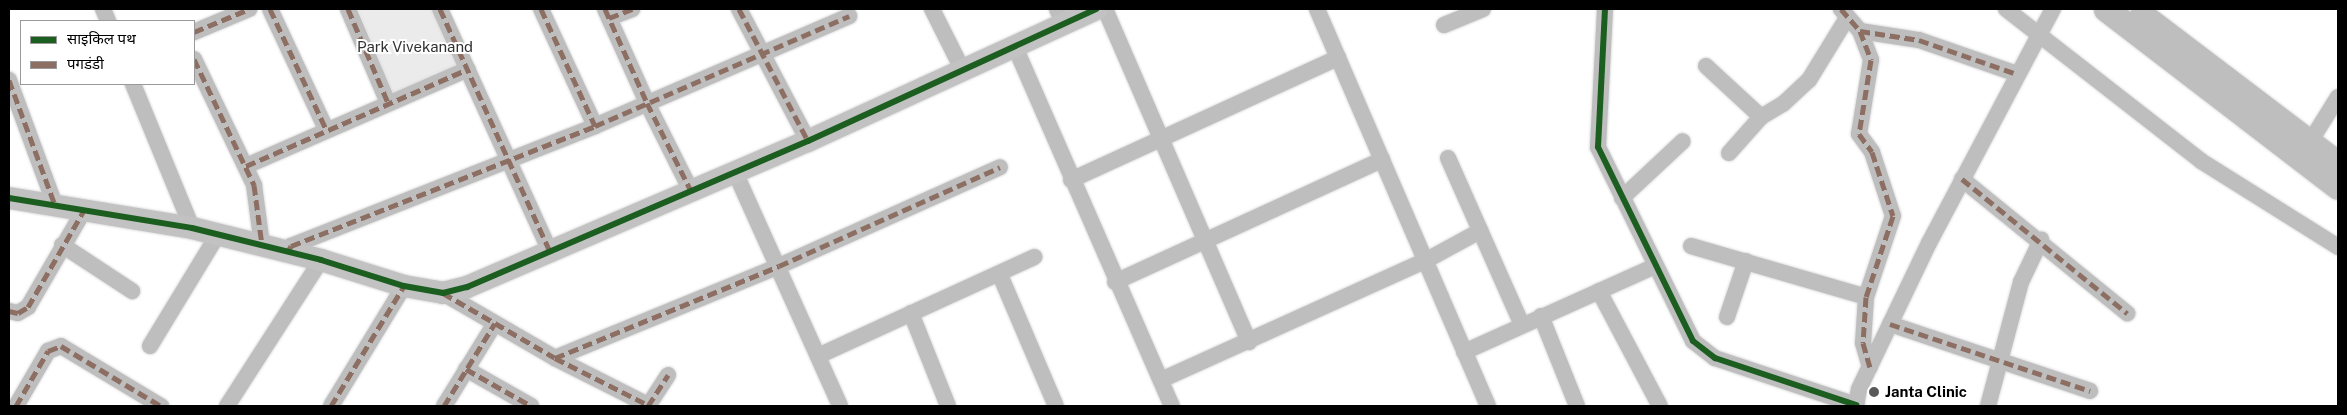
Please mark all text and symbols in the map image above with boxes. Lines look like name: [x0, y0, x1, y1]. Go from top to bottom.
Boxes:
legend: [20, 20, 195, 85]
text: साइकिल पथ: [67, 30, 136, 47]
park label: Park Vivekanand: [357, 38, 473, 56]
text: पगडंडी: [67, 55, 104, 72]
place label: Janta Clinic: [1885, 383, 1967, 401]
marker: Janta Clinic: [1867, 385, 1881, 399]

